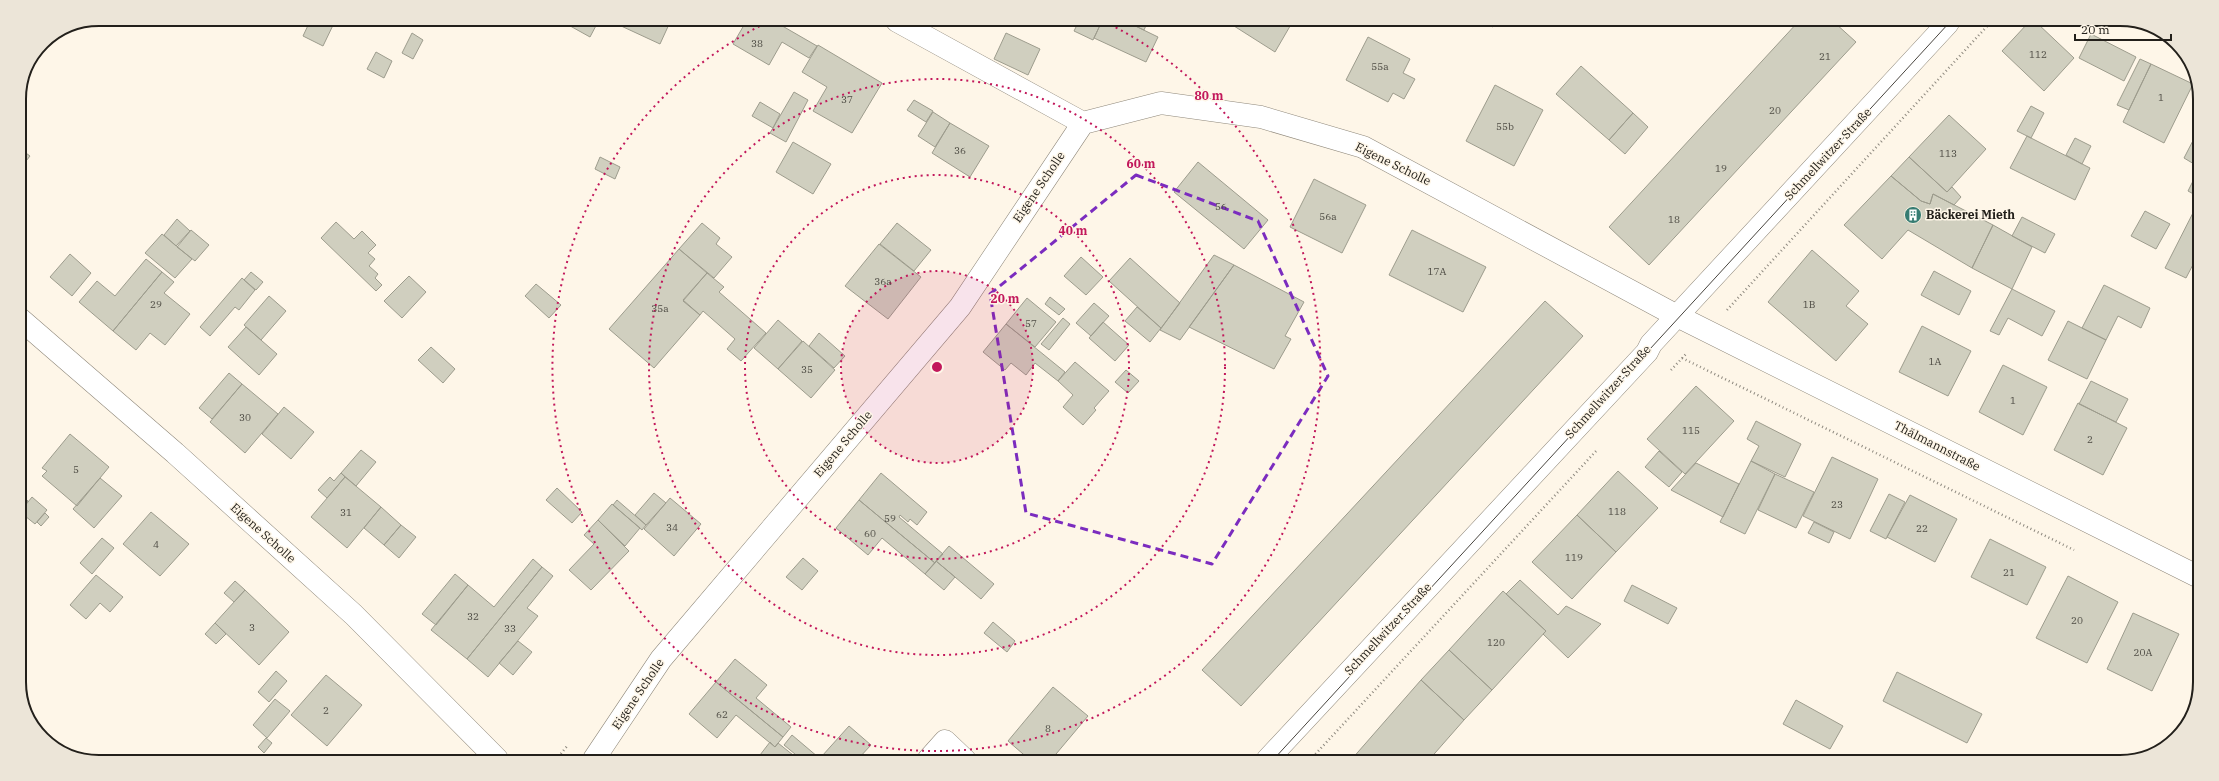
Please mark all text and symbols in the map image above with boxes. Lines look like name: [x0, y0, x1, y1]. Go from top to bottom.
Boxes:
scale bar: [2075, 16, 2171, 42]
text: 20 m: [2081, 22, 2110, 37]
house number: 38: [751, 37, 763, 50]
house number: 112: [2029, 48, 2047, 61]
house number: 21: [1819, 50, 1831, 63]
house number: 55a: [1371, 60, 1389, 73]
text: 80 m: [1195, 88, 1224, 103]
house number: 1: [2158, 91, 2164, 104]
house number: 37: [841, 93, 853, 106]
house number: 20: [1769, 104, 1781, 117]
street label: Schmellwitzer Straße: [1781, 104, 1874, 203]
house number: 55b: [1496, 120, 1514, 133]
street label: Eigene Scholle: [1353, 139, 1434, 188]
house number: 36: [954, 144, 966, 157]
house number: 113: [1939, 147, 1957, 160]
street label: Eigene Scholle: [1009, 148, 1068, 225]
text: 60 m: [1127, 156, 1156, 171]
house number: 19: [1715, 162, 1727, 175]
house number: 56: [1215, 200, 1227, 213]
building icon: Bäckerei Mieth: [1903, 205, 1923, 225]
place label: Bäckerei Mieth: [1926, 207, 2015, 222]
house number: 56a: [1319, 210, 1337, 223]
house number: 18: [1668, 213, 1680, 226]
text: 40 m: [1059, 223, 1088, 238]
house number: 17A: [1428, 265, 1447, 278]
house number: 36a: [874, 275, 892, 288]
text: 20 m: [991, 291, 1020, 306]
house number: 29: [150, 298, 162, 311]
house number: 1B: [1803, 298, 1816, 311]
house number: 35a: [651, 302, 669, 315]
house number: 57: [1025, 317, 1037, 330]
street label: Schmellwitzer Straße: [1562, 342, 1654, 442]
house number: 1A: [1929, 355, 1942, 368]
centre of rings: [930, 360, 944, 374]
house number: 35: [801, 363, 813, 376]
house number: 1: [2010, 394, 2016, 407]
street label: Eigene Scholle: [810, 407, 875, 480]
house number: 30: [239, 411, 251, 424]
street label: Thälmannstraße: [1892, 417, 1983, 474]
house number: 115: [1682, 424, 1700, 437]
house number: 2: [2087, 433, 2093, 446]
house number: 5: [73, 463, 79, 476]
house number: 23: [1831, 498, 1843, 511]
street label: Eigene Scholle: [228, 499, 299, 566]
house number: 118: [1608, 505, 1626, 518]
house number: 31: [340, 506, 352, 519]
house number: 59: [884, 512, 896, 525]
house number: 34: [666, 521, 678, 534]
house number: 22: [1916, 522, 1928, 535]
house number: 60: [864, 527, 876, 540]
house number: 4: [153, 538, 159, 551]
house number: 119: [1565, 551, 1583, 564]
house number: 21: [2003, 566, 2015, 579]
street label: Schmellwitzer Straße: [1341, 579, 1434, 678]
house number: 32: [467, 610, 479, 623]
house number: 20: [2071, 614, 2083, 627]
house number: 3: [249, 621, 255, 634]
house number: 33: [504, 622, 516, 635]
house number: 120: [1487, 636, 1505, 649]
house number: 20A: [2134, 646, 2153, 659]
street label: Eigene Scholle: [608, 655, 667, 732]
house number: 2: [323, 704, 329, 717]
house number: 62: [716, 708, 728, 721]
house number: 8: [1045, 722, 1051, 735]

